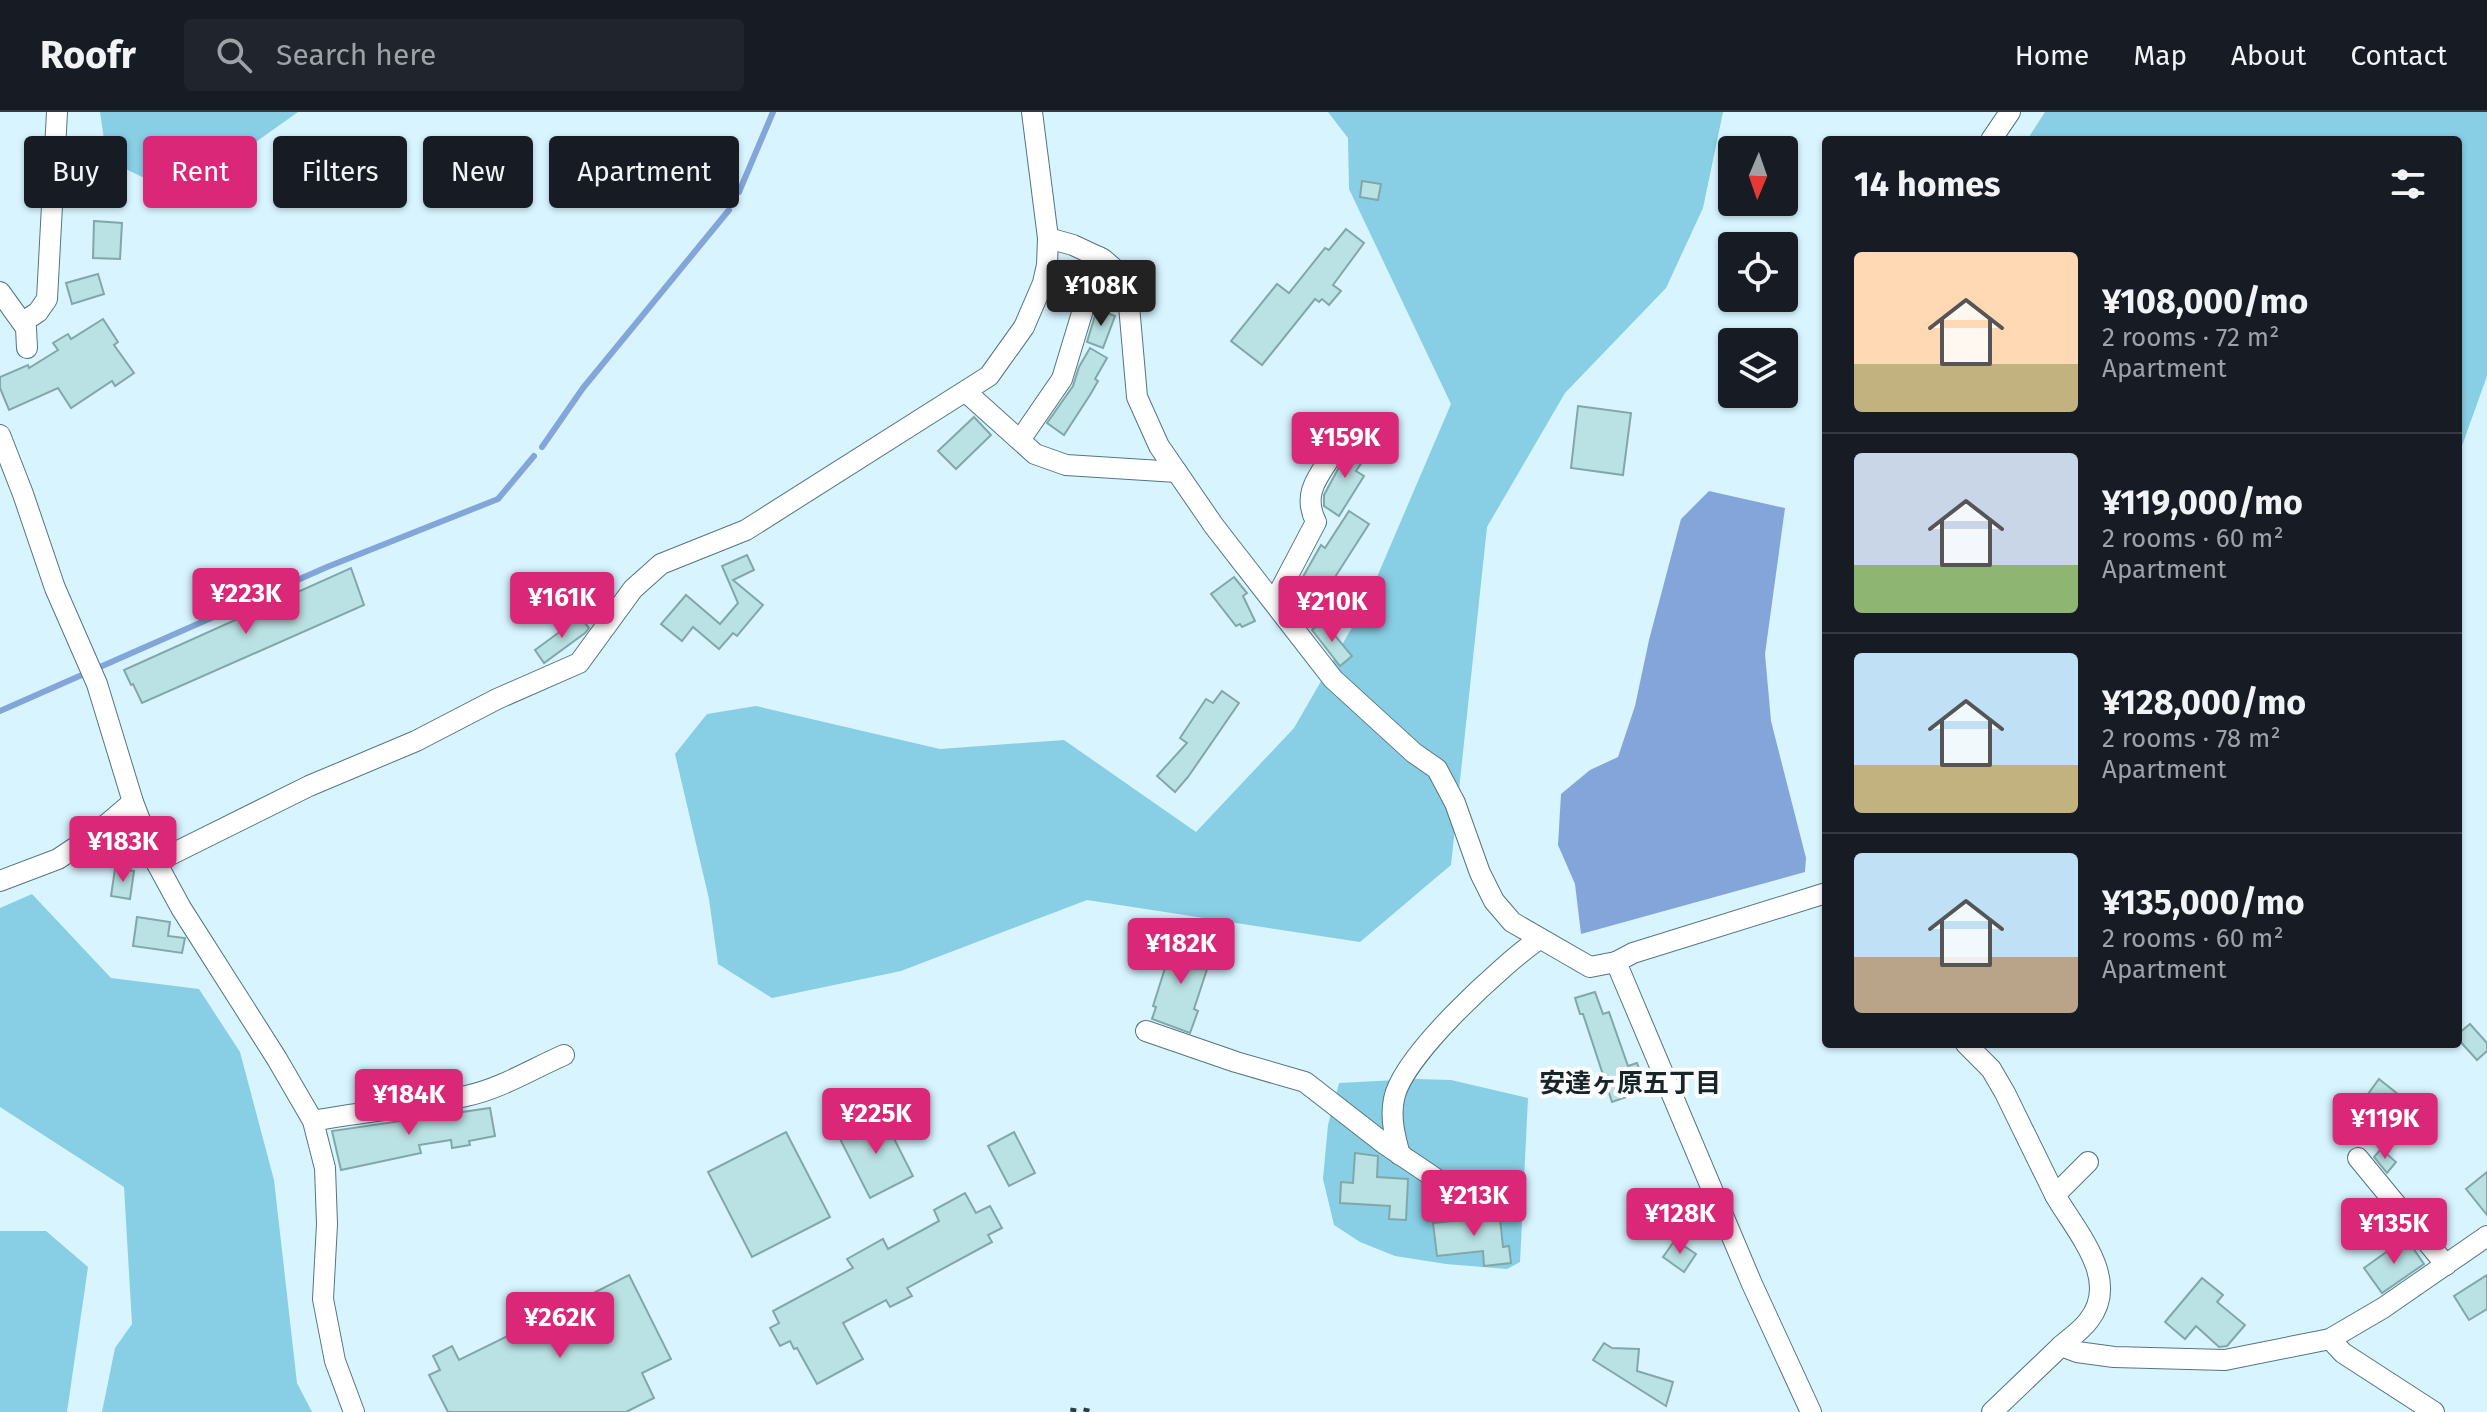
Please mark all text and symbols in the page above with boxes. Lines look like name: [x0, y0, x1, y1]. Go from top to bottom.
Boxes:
search box: [184, 19, 744, 91]
text: Roofr: [40, 32, 136, 78]
icon: search: [212, 33, 256, 77]
text: Search here: [276, 37, 436, 73]
text: Home: [2015, 39, 2089, 72]
text: Map: [2133, 39, 2187, 72]
text: About: [2231, 39, 2306, 72]
text: Contact: [2350, 39, 2447, 72]
chip: Buy: [24, 136, 127, 208]
chip: Rent: [143, 136, 257, 208]
chip: Filters: [273, 136, 407, 208]
chip: New: [423, 136, 533, 208]
chip: Apartment: [549, 136, 739, 208]
north arrow: [1718, 136, 1798, 216]
map controls: [1718, 136, 1798, 408]
icon: filters: [2386, 162, 2430, 206]
text: 14 homes: [1854, 164, 2000, 205]
button: locate: [1718, 232, 1798, 312]
pin: ¥108K: [1045, 260, 1157, 328]
text: ¥108K: [1065, 270, 1137, 301]
text: ¥108,000/mo: [2102, 281, 2308, 322]
icon: home: [1918, 284, 2014, 380]
text: 2 rooms · 72 m²: [2102, 322, 2279, 353]
button: layers: [1718, 328, 1798, 408]
text: Apartment: [2102, 353, 2227, 384]
pin: ¥159K: [1289, 412, 1401, 480]
text: ¥159K: [1310, 422, 1380, 453]
text: ¥119,000/mo: [2102, 482, 2303, 523]
icon: home: [1918, 485, 2014, 581]
text: 2 rooms · 60 m²: [2102, 523, 2284, 554]
text: Apartment: [2102, 554, 2227, 585]
pin: ¥223K: [190, 568, 302, 636]
pin: ¥161K: [506, 572, 618, 640]
pin: ¥210K: [1276, 576, 1388, 644]
text: ¥223K: [210, 578, 282, 609]
text: ¥161K: [528, 582, 596, 613]
text: ¥210K: [1297, 586, 1367, 617]
text: ¥128,000/mo: [2102, 682, 2306, 723]
icon: home: [1918, 685, 2014, 781]
text: 2 rooms · 78 m²: [2102, 723, 2281, 754]
text: Apartment: [2102, 754, 2227, 785]
pin: ¥183K: [67, 816, 179, 884]
text: ¥183K: [87, 826, 159, 857]
text: ¥135,000/mo: [2102, 882, 2305, 923]
icon: home: [1918, 885, 2014, 981]
pin: ¥182K: [1125, 918, 1237, 986]
text: 2 rooms · 60 m²: [2102, 923, 2284, 954]
text: ¥182K: [1146, 928, 1216, 959]
text: Apartment: [2102, 954, 2227, 985]
district label: 安達ヶ原五丁目: [1539, 1068, 1721, 1099]
pin: ¥184K: [353, 1069, 465, 1137]
text: ¥184K: [373, 1079, 445, 1110]
pin: ¥225K: [820, 1088, 932, 1156]
pin: ¥119K: [2329, 1093, 2441, 1161]
text: ¥225K: [840, 1098, 912, 1129]
text: ¥119K: [2351, 1103, 2419, 1134]
pin: ¥213K: [1418, 1170, 1530, 1238]
text: ¥213K: [1439, 1180, 1509, 1211]
pin: ¥128K: [1624, 1188, 1736, 1256]
text: ¥128K: [1644, 1198, 1716, 1229]
pin: ¥135K: [2338, 1198, 2450, 1266]
text: ¥135K: [2359, 1208, 2429, 1239]
pin: ¥262K: [504, 1292, 616, 1360]
text: ¥262K: [524, 1302, 596, 1333]

